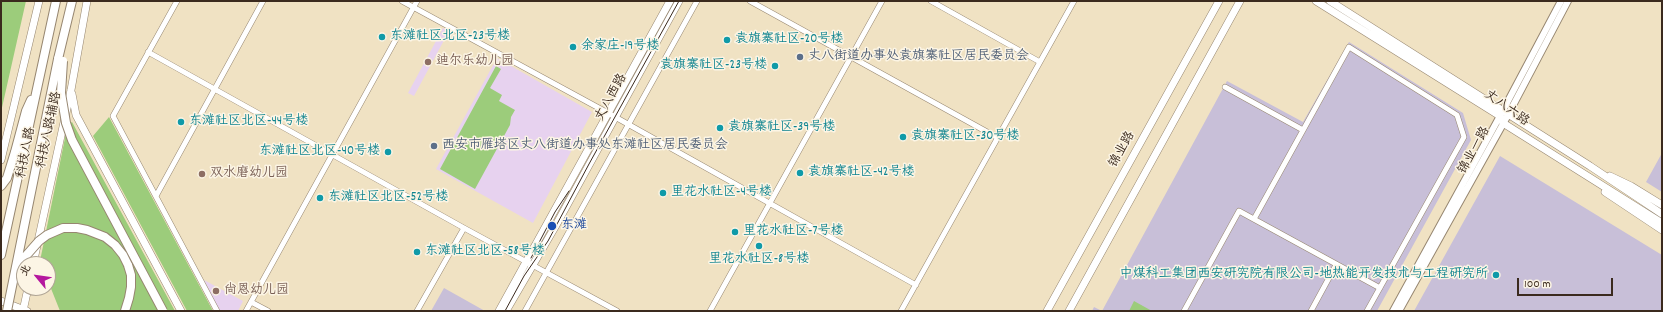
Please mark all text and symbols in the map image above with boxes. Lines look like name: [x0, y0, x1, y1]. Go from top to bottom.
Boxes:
place label: 东滩社区北区-23号楼: [390, 29, 510, 45]
marker: 东滩社区北区-23号楼: [377, 32, 387, 42]
place label: 袁旗寨社区-20号楼: [735, 32, 843, 48]
marker: 袁旗寨社区-20号楼: [722, 35, 732, 45]
place label: 余家庄-19号楼: [581, 39, 659, 55]
marker: 余家庄-19号楼: [568, 42, 578, 52]
place label: 丈八街道办事处袁旗寨社区居民委员会: [808, 49, 1029, 65]
marker: 丈八街道办事处袁旗寨社区居民委员会: [795, 52, 805, 62]
place label: 迪尔乐幼儿园: [436, 54, 514, 70]
marker: 迪尔乐幼儿园: [423, 57, 433, 67]
place label: 袁旗寨社区-23号楼: [660, 58, 767, 74]
marker: 袁旗寨社区-23号楼: [770, 61, 780, 71]
street label: 丈八西路: [593, 71, 631, 125]
street label: 丈八六路: [1480, 87, 1532, 131]
street label: 科技八路辅路: [34, 90, 66, 170]
place label: 东滩社区北区-44号楼: [189, 114, 308, 130]
marker: 东滩社区北区-44号楼: [176, 117, 186, 127]
place label: 袁旗寨社区-39号楼: [728, 120, 835, 136]
marker: 袁旗寨社区-39号楼: [715, 123, 725, 133]
street label: 锦业一路: [1456, 124, 1494, 178]
street label: 科技八路: [14, 126, 40, 180]
place label: 袁旗寨社区-30号楼: [911, 129, 1019, 145]
street label: 锦业路: [1107, 129, 1139, 171]
marker: 袁旗寨社区-30号楼: [898, 132, 908, 142]
place label: 西安市雁塔区丈八街道办事处东滩社区居民委员会: [442, 138, 728, 154]
marker: 西安市雁塔区丈八街道办事处东滩社区居民委员会: [429, 141, 439, 151]
place label: 东滩社区北区-40号楼: [259, 144, 380, 160]
marker: 东滩社区北区-40号楼: [383, 147, 393, 157]
place label: 袁旗寨社区-42号楼: [808, 165, 915, 181]
place label: 双水磨幼儿园: [210, 166, 288, 182]
marker: 袁旗寨社区-42号楼: [795, 168, 805, 178]
marker: 双水磨幼儿园: [197, 169, 207, 179]
place label: 里花水社区-4号楼: [671, 185, 772, 201]
marker: 里花水社区-4号楼: [658, 188, 668, 198]
place label: 东滩社区北区-52号楼: [328, 190, 448, 206]
marker: 东滩社区北区-52号楼: [315, 193, 325, 203]
place label: 东滩: [561, 218, 587, 234]
marker: 东滩: [546, 220, 558, 232]
place label: 里花水社区-7号楼: [743, 224, 843, 240]
marker: 里花水社区-7号楼: [730, 227, 740, 237]
marker: 里花水社区-8号楼: [754, 241, 764, 251]
place label: 东滩社区北区-58号楼: [425, 244, 545, 260]
marker: 东滩社区北区-58号楼: [412, 247, 422, 257]
place label: 里花水社区-8号楼: [709, 252, 809, 268]
north arrow: [16, 256, 56, 296]
text: 北: [17, 262, 36, 279]
place label: 中煤科工集团西安研究院有限公司-地热能开发技术与工程研究所: [1120, 267, 1488, 283]
marker: 中煤科工集团西安研究院有限公司-地热能开发技术与工程研究所: [1491, 270, 1501, 280]
scale bar: [1519, 270, 1615, 296]
text: 100 m: [1524, 276, 1551, 293]
place label: 尚恩幼儿园: [224, 283, 289, 299]
marker: 尚恩幼儿园: [211, 286, 221, 296]

